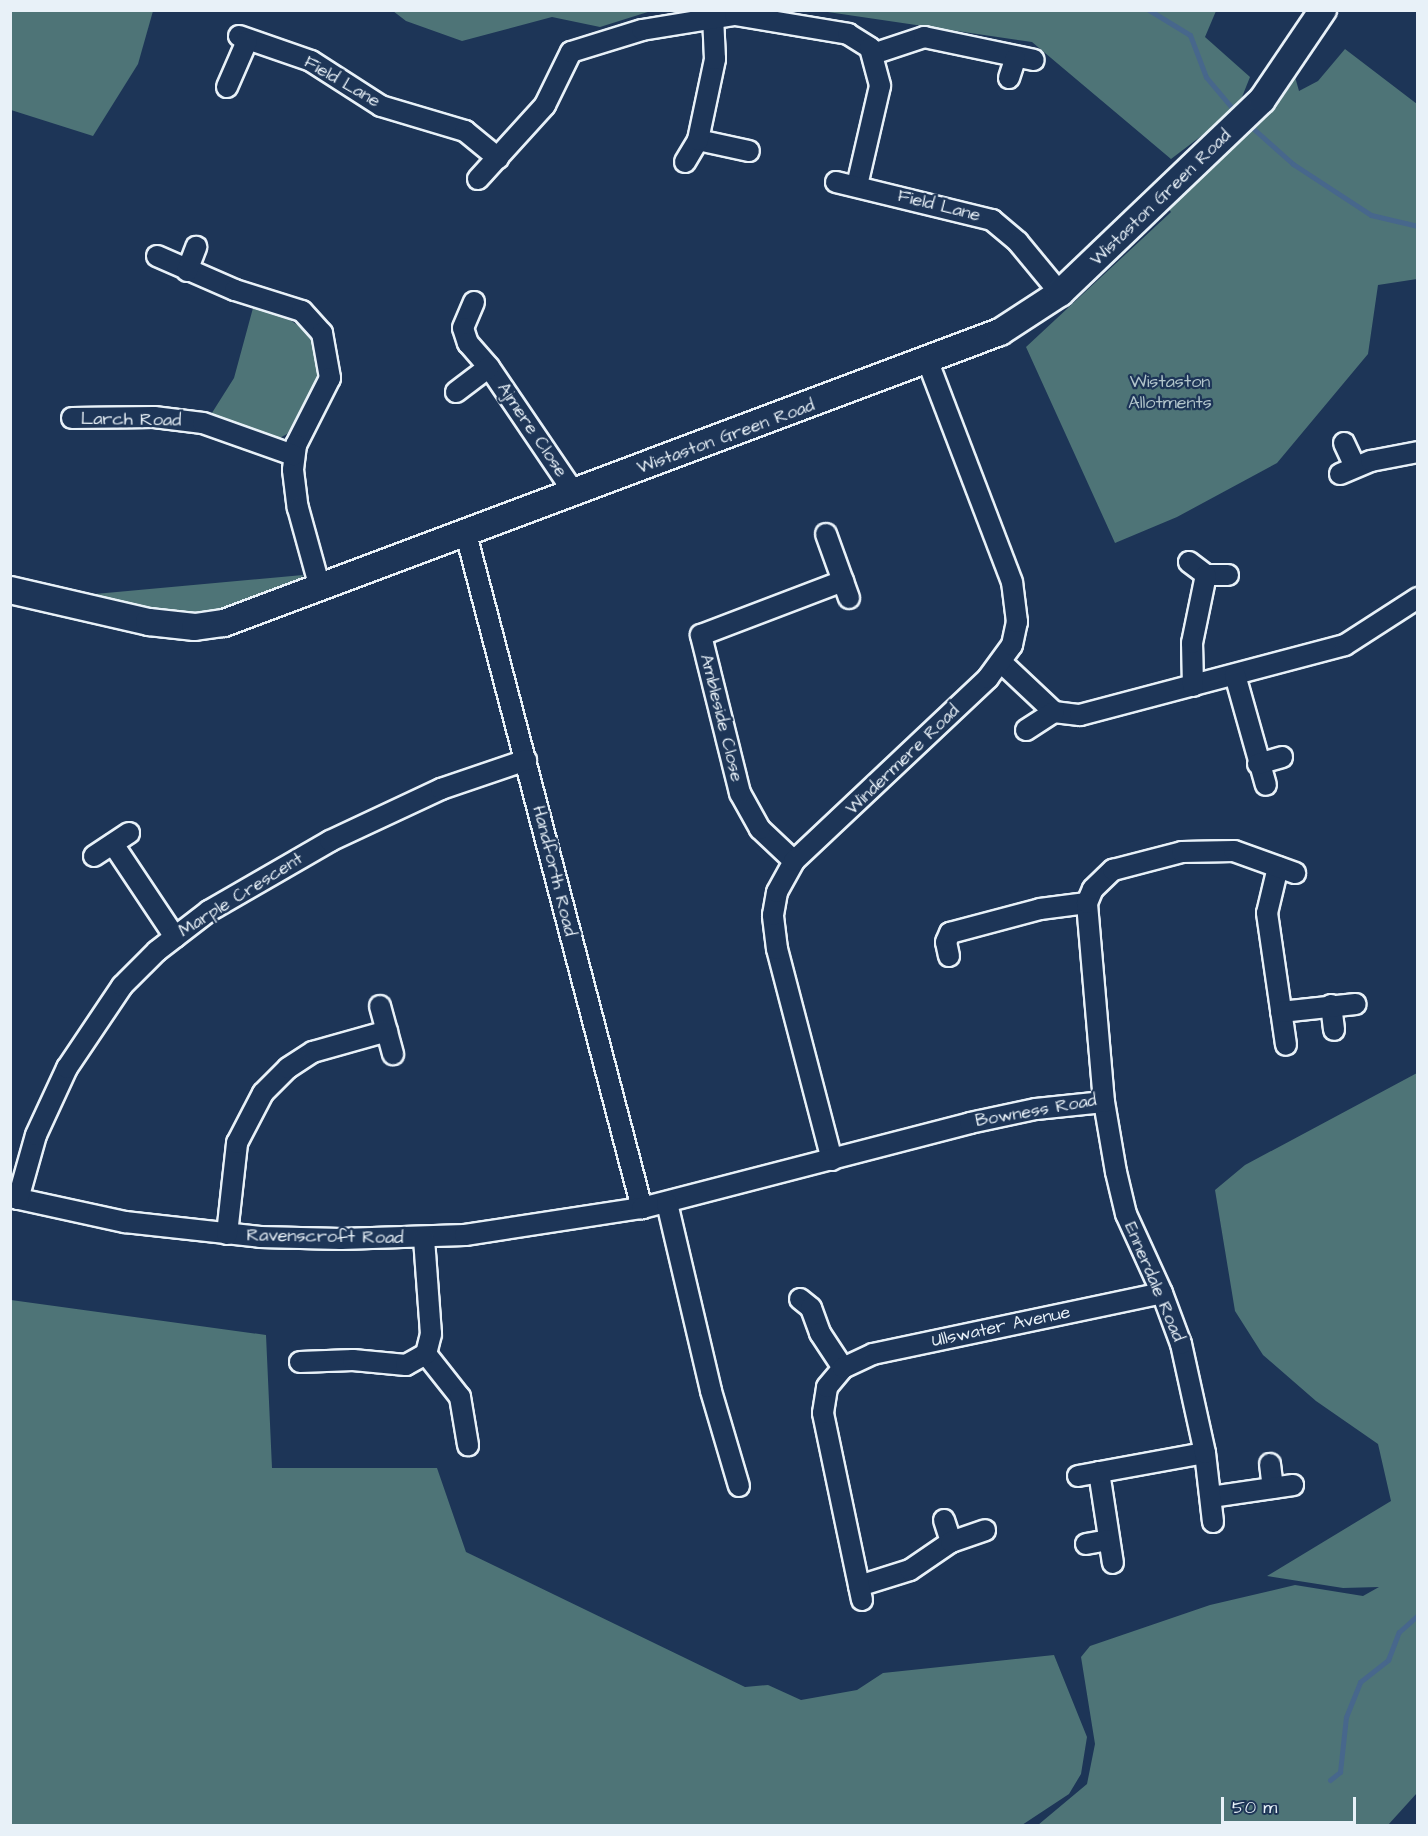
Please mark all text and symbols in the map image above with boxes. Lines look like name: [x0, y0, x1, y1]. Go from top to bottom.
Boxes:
street label: Field Lane: [300, 52, 384, 112]
street label: Wistaston Green Road: [1086, 125, 1236, 271]
street label: Field Lane: [895, 185, 983, 227]
park label: Wistaston Allotments: [1128, 372, 1212, 415]
street label: Ajmere Close: [492, 378, 572, 482]
street label: Wistaston Green Road: [634, 395, 818, 479]
street label: Larch Road: [81, 408, 181, 432]
street label: Ambleside Close: [695, 652, 747, 784]
street label: Windermere Road: [842, 700, 964, 820]
street label: Handforth Road: [527, 803, 581, 939]
street label: Marple Crescent: [175, 848, 307, 942]
street label: Bowness Road: [974, 1090, 1098, 1132]
street label: Ennerdale Road: [1119, 1219, 1189, 1345]
street label: Ravenscroft Road: [246, 1225, 404, 1249]
street label: Ullswater Avenue: [930, 1302, 1072, 1352]
scale bar: [1224, 1785, 1359, 1823]
text: 50 m: [1232, 1795, 1277, 1820]

